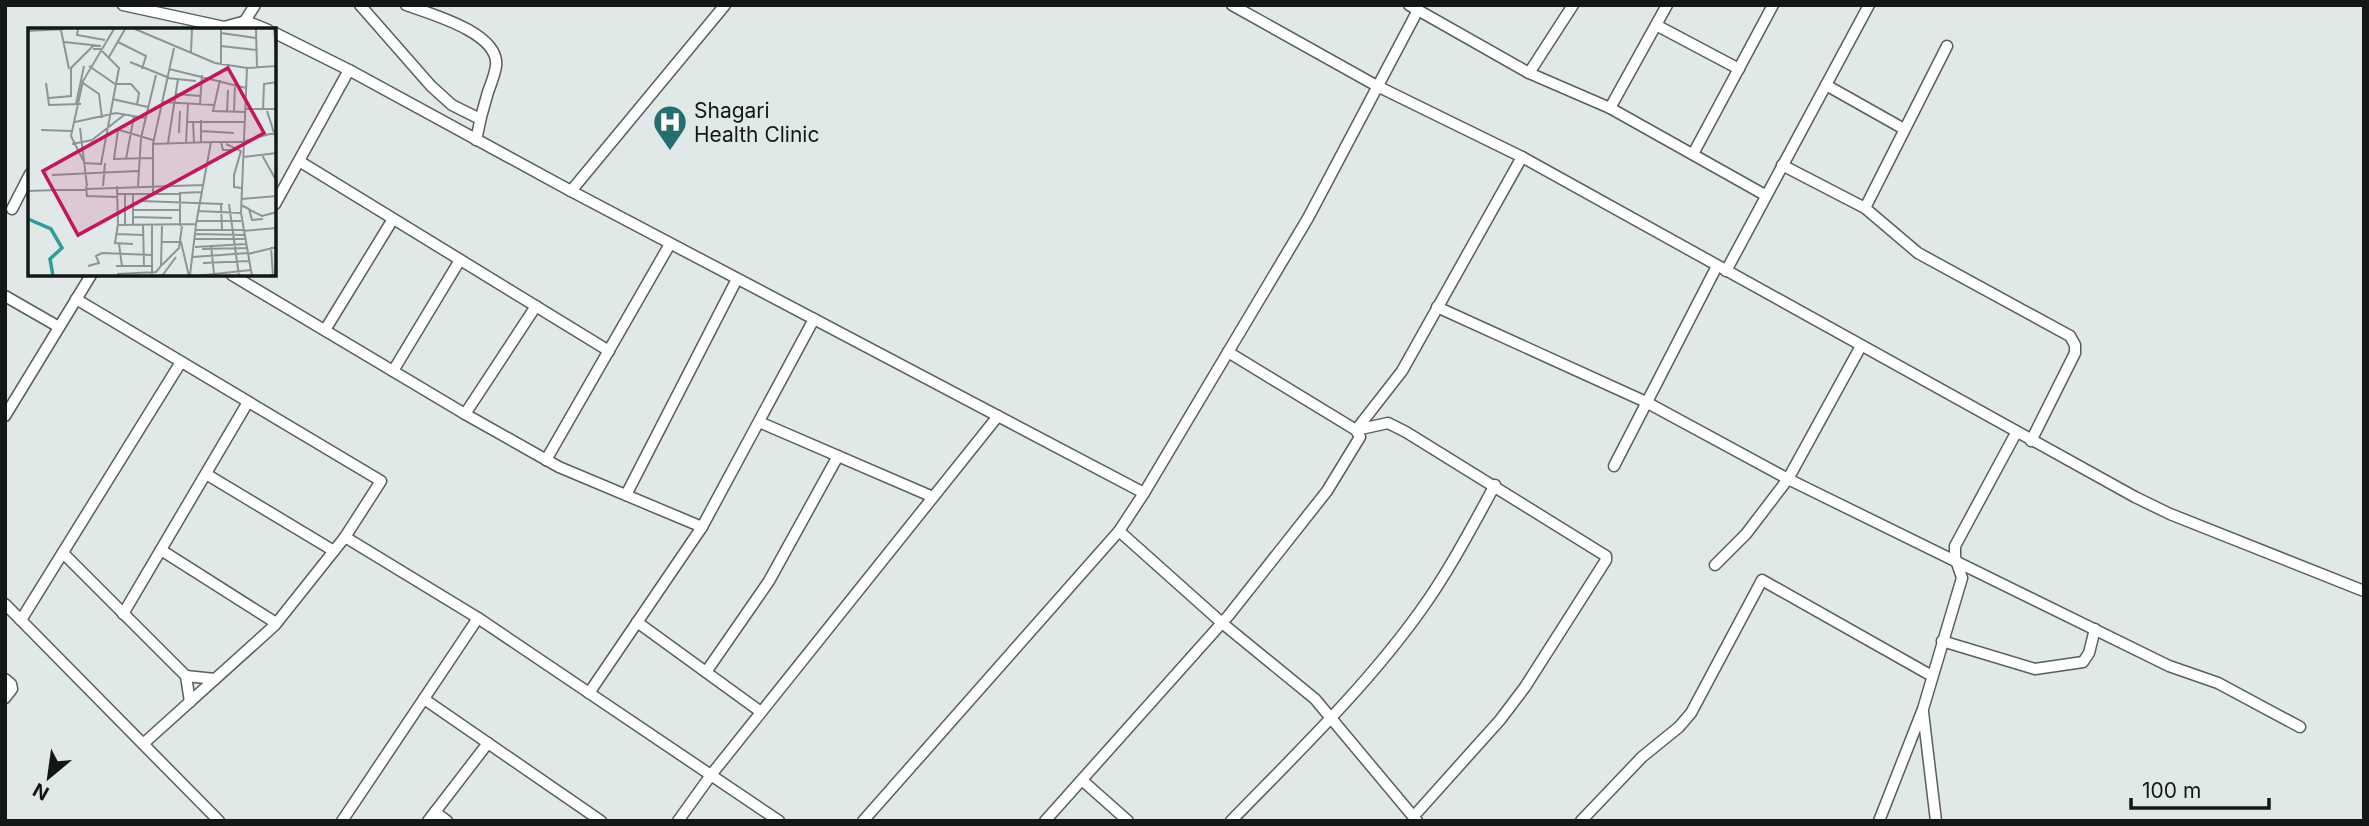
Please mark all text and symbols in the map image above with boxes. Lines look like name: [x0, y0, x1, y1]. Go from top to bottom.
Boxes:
inset map: [28, 28, 276, 276]
place label: Shagari Health Clinic: [694, 98, 819, 147]
hospital icon: Shagari Health Clinic: [651, 103, 689, 152]
north arrow: [14, 742, 84, 812]
scale bar: [2131, 766, 2269, 810]
text: N: [29, 778, 53, 805]
text: 100 m: [2142, 778, 2201, 803]

